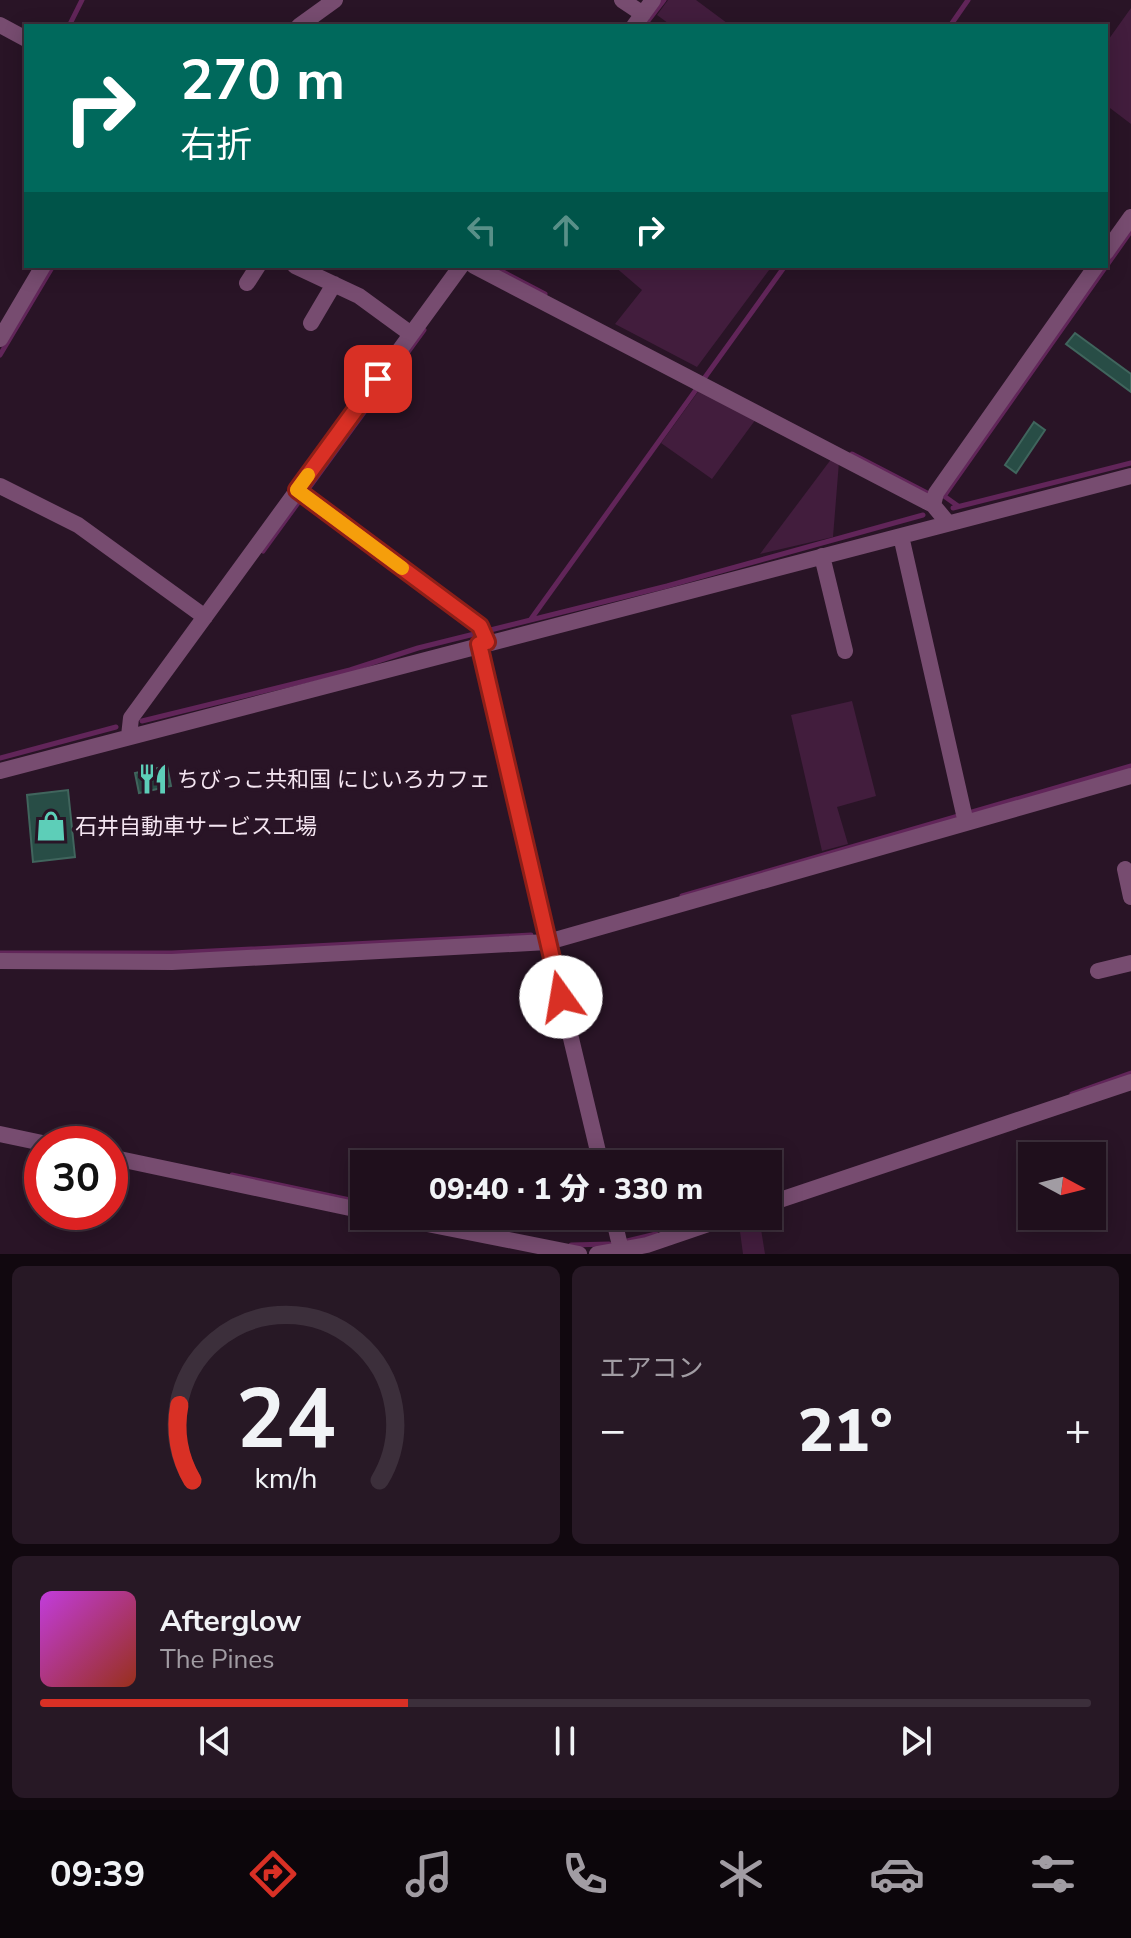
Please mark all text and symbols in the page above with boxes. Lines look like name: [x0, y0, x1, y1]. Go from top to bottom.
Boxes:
text: 270 m: [180, 42, 345, 119]
icon: right: [48, 56, 152, 160]
text: 右折: [180, 121, 252, 170]
icon: left: [460, 208, 504, 252]
icon: ahead: [544, 208, 588, 252]
icon: right: [628, 208, 672, 252]
pin: [344, 345, 412, 413]
icon: arrive: [356, 357, 400, 401]
restaurant icon: ちびっこ共和国 にじいろカフェ: [136, 762, 170, 796]
place label: ちびっこ共和国 にじいろカフェ: [177, 765, 491, 795]
shop icon: 石井自動車サービス工場: [34, 809, 68, 843]
place label: 石井自動車サービス工場: [75, 812, 317, 842]
position arrow: [519, 955, 603, 1039]
speed limit sign: 30: [24, 1126, 128, 1230]
north arrow: [1018, 1142, 1106, 1230]
map controls: [1018, 1142, 1106, 1230]
text: 09:40 · 1 分 · 330 m: [429, 1169, 703, 1210]
text: エアコン: [600, 1351, 704, 1386]
text: 24: [236, 1363, 336, 1476]
text: 21°: [798, 1390, 893, 1472]
text: −: [600, 1401, 626, 1461]
text: +: [1065, 1401, 1091, 1461]
text: km/h: [254, 1459, 317, 1498]
text: Afterglow: [160, 1601, 301, 1642]
text: The Pines: [160, 1642, 275, 1677]
icon: previous: [193, 1719, 237, 1763]
icon: pause: [543, 1719, 587, 1763]
icon: next: [894, 1719, 938, 1763]
icon: directions: [245, 1846, 301, 1902]
icon: music: [401, 1846, 457, 1902]
icon: phone: [557, 1846, 613, 1902]
icon: climate: [713, 1846, 769, 1902]
icon: car: [869, 1846, 925, 1902]
icon: filters: [1025, 1846, 1081, 1902]
text: 09:39: [50, 1850, 145, 1899]

